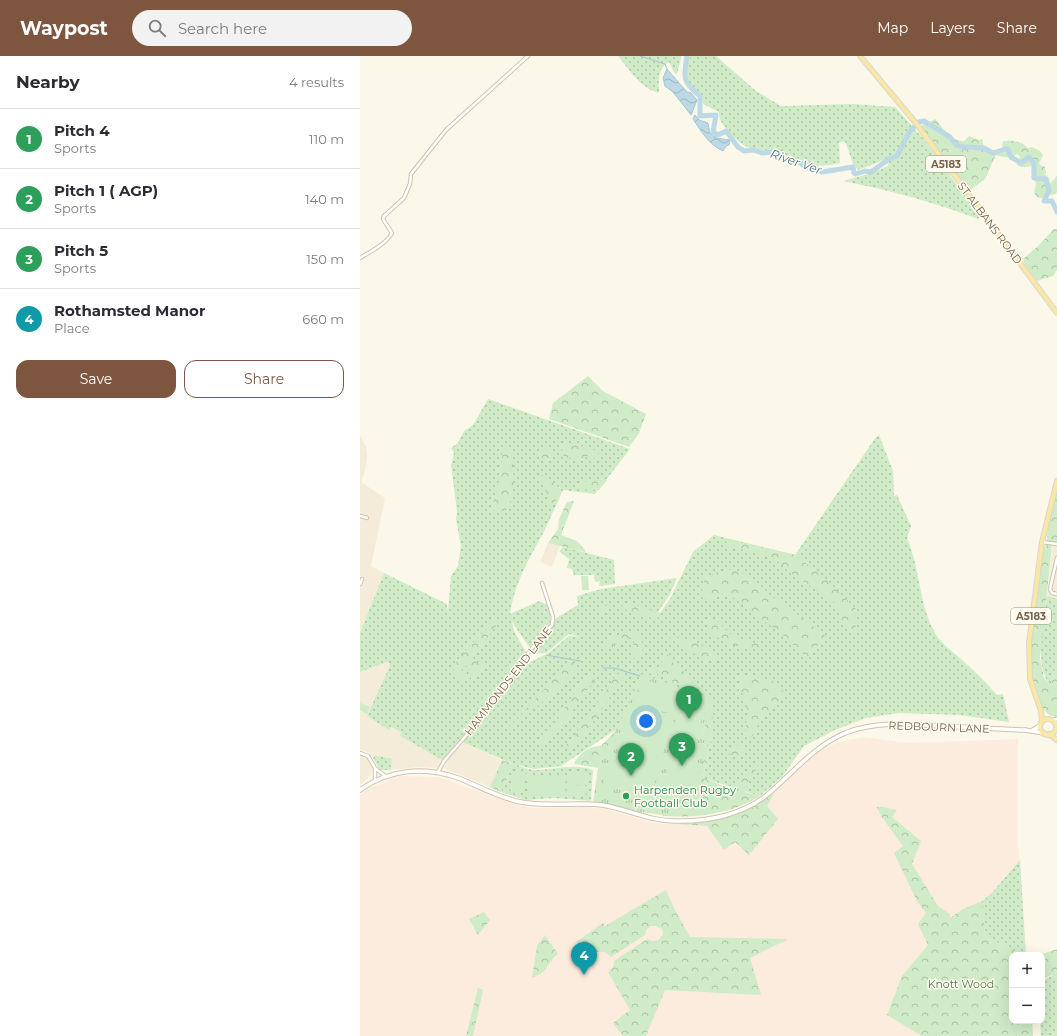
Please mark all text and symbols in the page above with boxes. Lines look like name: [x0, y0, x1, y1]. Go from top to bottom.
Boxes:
search box: [132, 10, 412, 46]
text: Waypost: [20, 17, 108, 40]
icon: search: [146, 17, 168, 39]
text: Search here: [178, 19, 267, 38]
text: Map: [877, 19, 908, 37]
text: Layers: [930, 19, 975, 37]
text: Share: [997, 19, 1037, 37]
text: Nearby: [16, 72, 80, 92]
text: 4 results: [289, 74, 344, 90]
text: Pitch 4: [54, 121, 110, 140]
text: 1: [26, 131, 32, 147]
text: 110 m: [309, 131, 344, 147]
text: Sports: [54, 140, 96, 156]
water label: River Ver: [769, 146, 824, 177]
road number: A5183: [926, 156, 966, 172]
street label: ST ALBANS ROAD: [955, 179, 1025, 267]
text: Pitch 1 ( AGP): [54, 181, 158, 200]
text: 2: [25, 191, 33, 207]
text: 140 m: [305, 191, 344, 207]
text: Sports: [54, 200, 96, 216]
text: Pitch 5: [54, 241, 108, 260]
text: 3: [25, 251, 33, 267]
text: 150 m: [306, 251, 344, 267]
text: Sports: [54, 260, 96, 276]
text: Rothamsted Manor: [54, 301, 205, 320]
text: 4: [25, 311, 33, 327]
text: 660 m: [302, 311, 344, 327]
text: Place: [54, 320, 90, 336]
button: Save: [16, 360, 176, 398]
button: Share: [184, 360, 344, 398]
road number: A5183: [1011, 608, 1051, 624]
street label: HAMMONDS END LANE: [461, 624, 555, 738]
pin: 1: [676, 686, 702, 719]
your location: [636, 711, 656, 731]
street label: REDBOURN LANE: [888, 718, 990, 736]
pin: 3: [669, 733, 695, 766]
pin: 2: [618, 743, 644, 776]
place label: Harpenden Rugby Football Club: [634, 783, 736, 810]
marker: Harpenden Rugby Football Club: [621, 791, 631, 801]
pin: 4: [571, 942, 597, 975]
map controls: [1009, 952, 1045, 1024]
button: +: [1009, 952, 1045, 988]
park label: Knott Wood: [928, 977, 994, 991]
button: −: [1009, 988, 1045, 1024]

